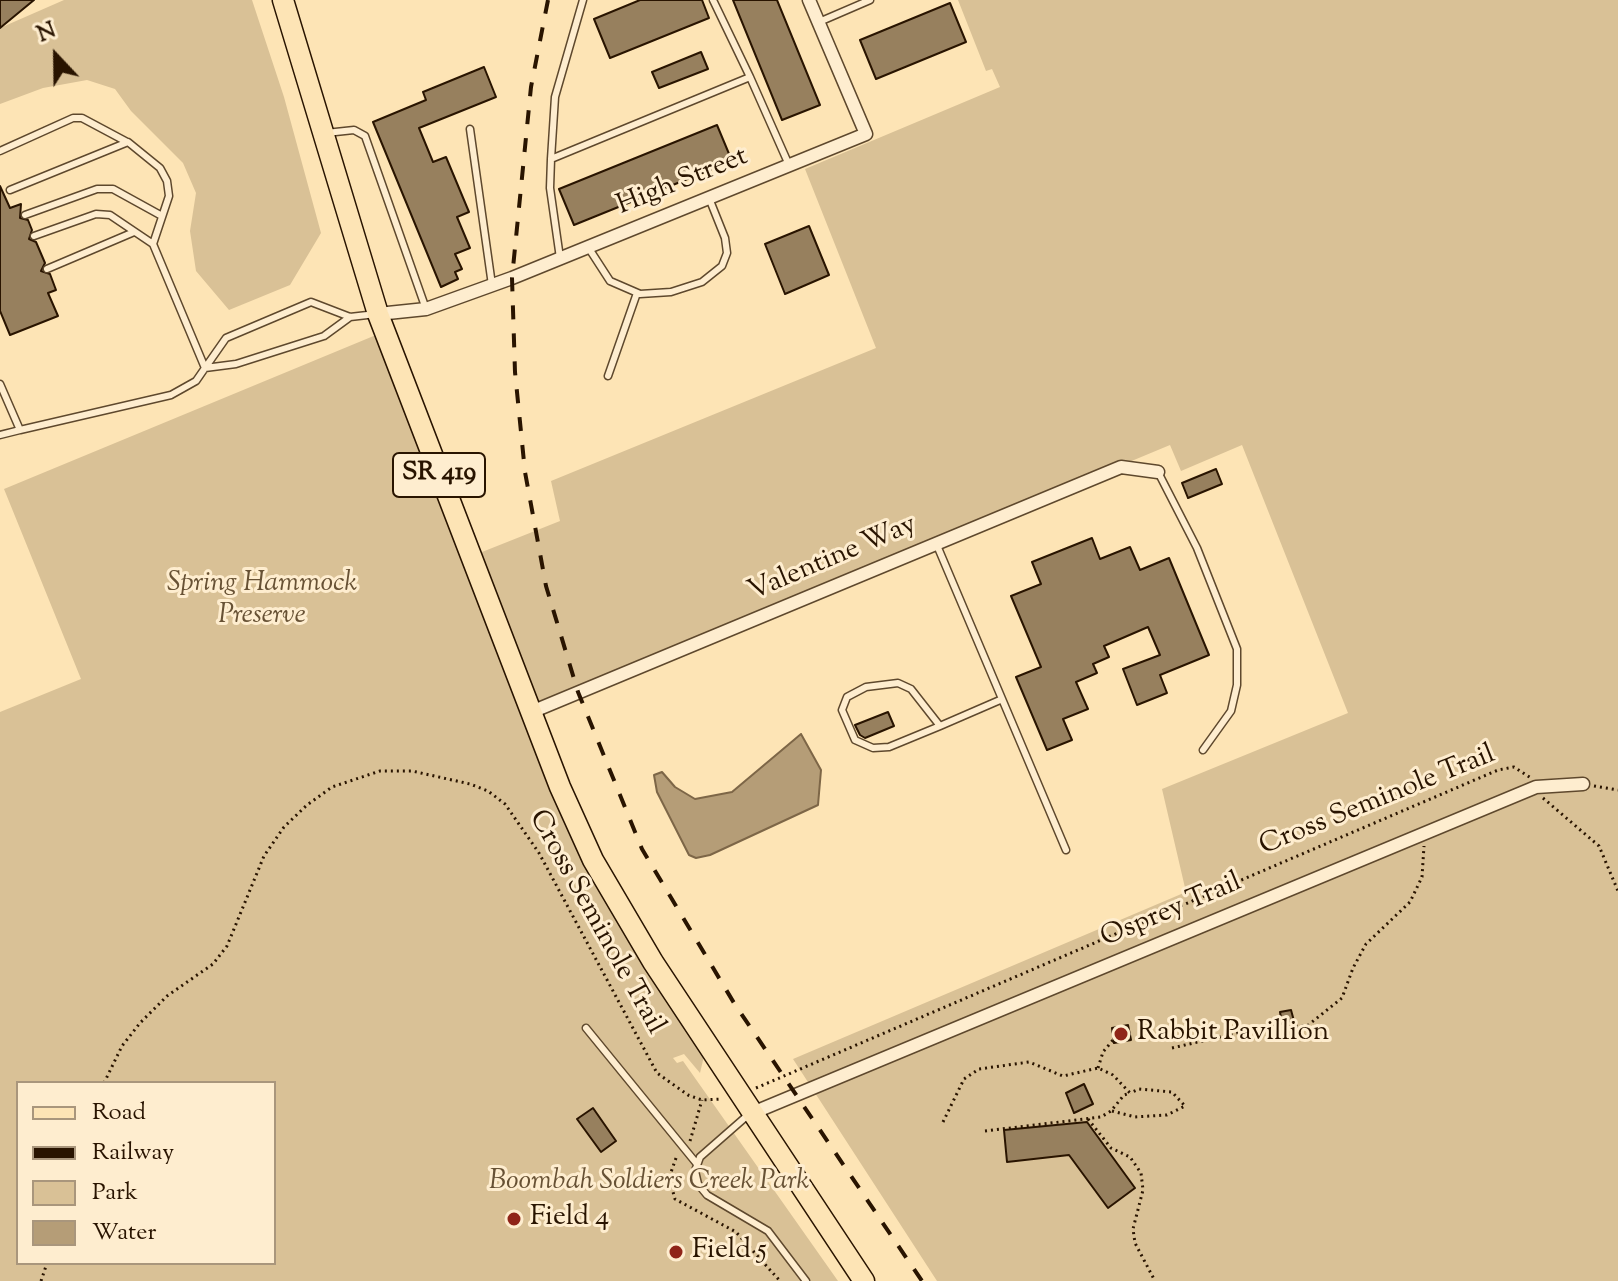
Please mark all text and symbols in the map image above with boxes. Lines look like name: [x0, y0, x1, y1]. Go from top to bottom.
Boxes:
north arrow: [16, 16, 96, 96]
text: N: [33, 16, 61, 52]
street label: High Street: [613, 142, 753, 224]
road number: SR 419: [393, 453, 485, 497]
street label: Valentine Way: [744, 509, 922, 611]
park label: Spring Hammock Preserve: [167, 568, 357, 634]
street label: Cross Seminole Trail: [1255, 739, 1501, 865]
street label: Cross Seminole Trail: [519, 805, 671, 1041]
street label: Osprey Trail: [1096, 867, 1248, 957]
place label: Rabbit Pavillion: [1137, 1017, 1329, 1051]
marker: Rabbit Pavillion: [1112, 1025, 1130, 1043]
legend: [16, 1081, 276, 1265]
text: Road: [92, 1096, 146, 1130]
text: Railway: [92, 1136, 174, 1170]
park label: Boombah Soldiers Creek Park: [489, 1166, 809, 1200]
text: Park: [92, 1176, 138, 1210]
place label: Field 4: [530, 1202, 609, 1236]
marker: Field 4: [505, 1210, 523, 1228]
text: Water: [92, 1216, 156, 1250]
place label: Field 5: [692, 1235, 767, 1269]
marker: Field 5: [667, 1243, 685, 1261]

